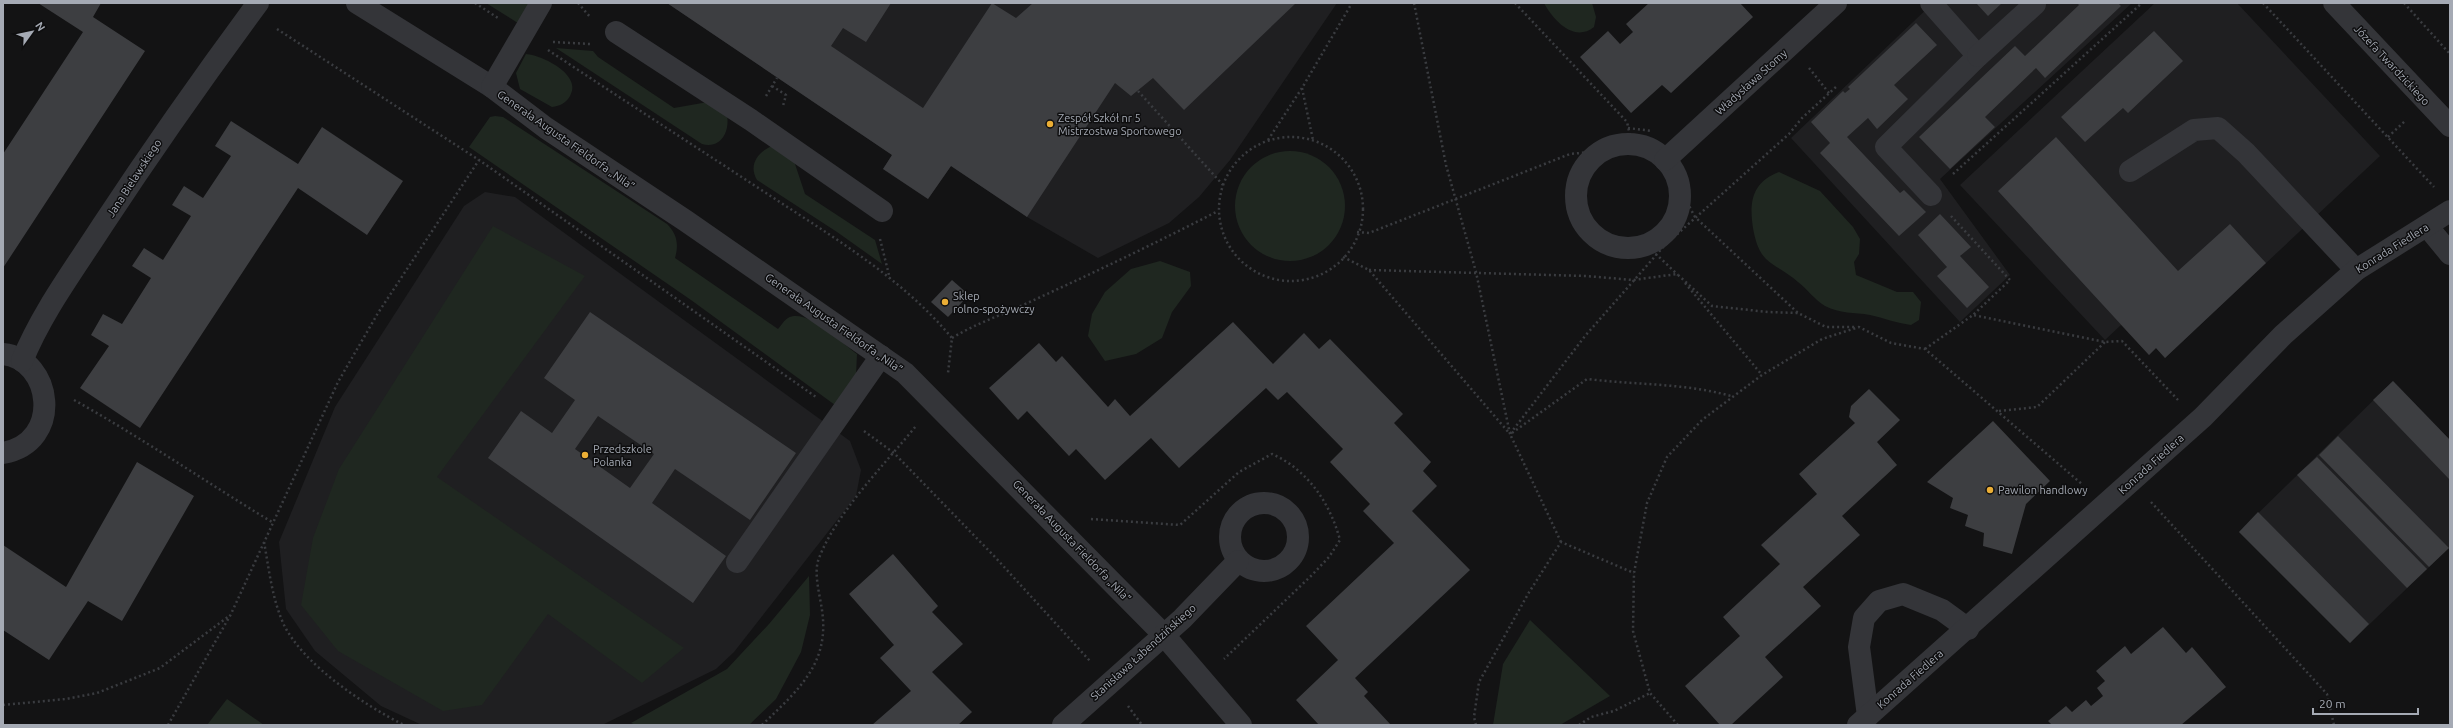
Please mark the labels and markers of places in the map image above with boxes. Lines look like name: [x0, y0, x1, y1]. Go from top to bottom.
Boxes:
place label: Zespół Szkół nr 5 Mistrzostwa Sportowego: [1058, 112, 1182, 137]
marker: Zespół Szkół nr 5 Mistrzostwa Sportowego: [1045, 119, 1055, 129]
place label: Sklep rolno-spożywczy: [953, 290, 1035, 315]
marker: Sklep rolno-spożywczy: [940, 297, 950, 307]
place label: Przedszkole Polanka: [593, 443, 652, 468]
marker: Przedszkole Polanka: [580, 450, 590, 460]
place label: Pawilon handlowy: [1998, 484, 2088, 496]
marker: Pawilon handlowy: [1985, 485, 1995, 495]

